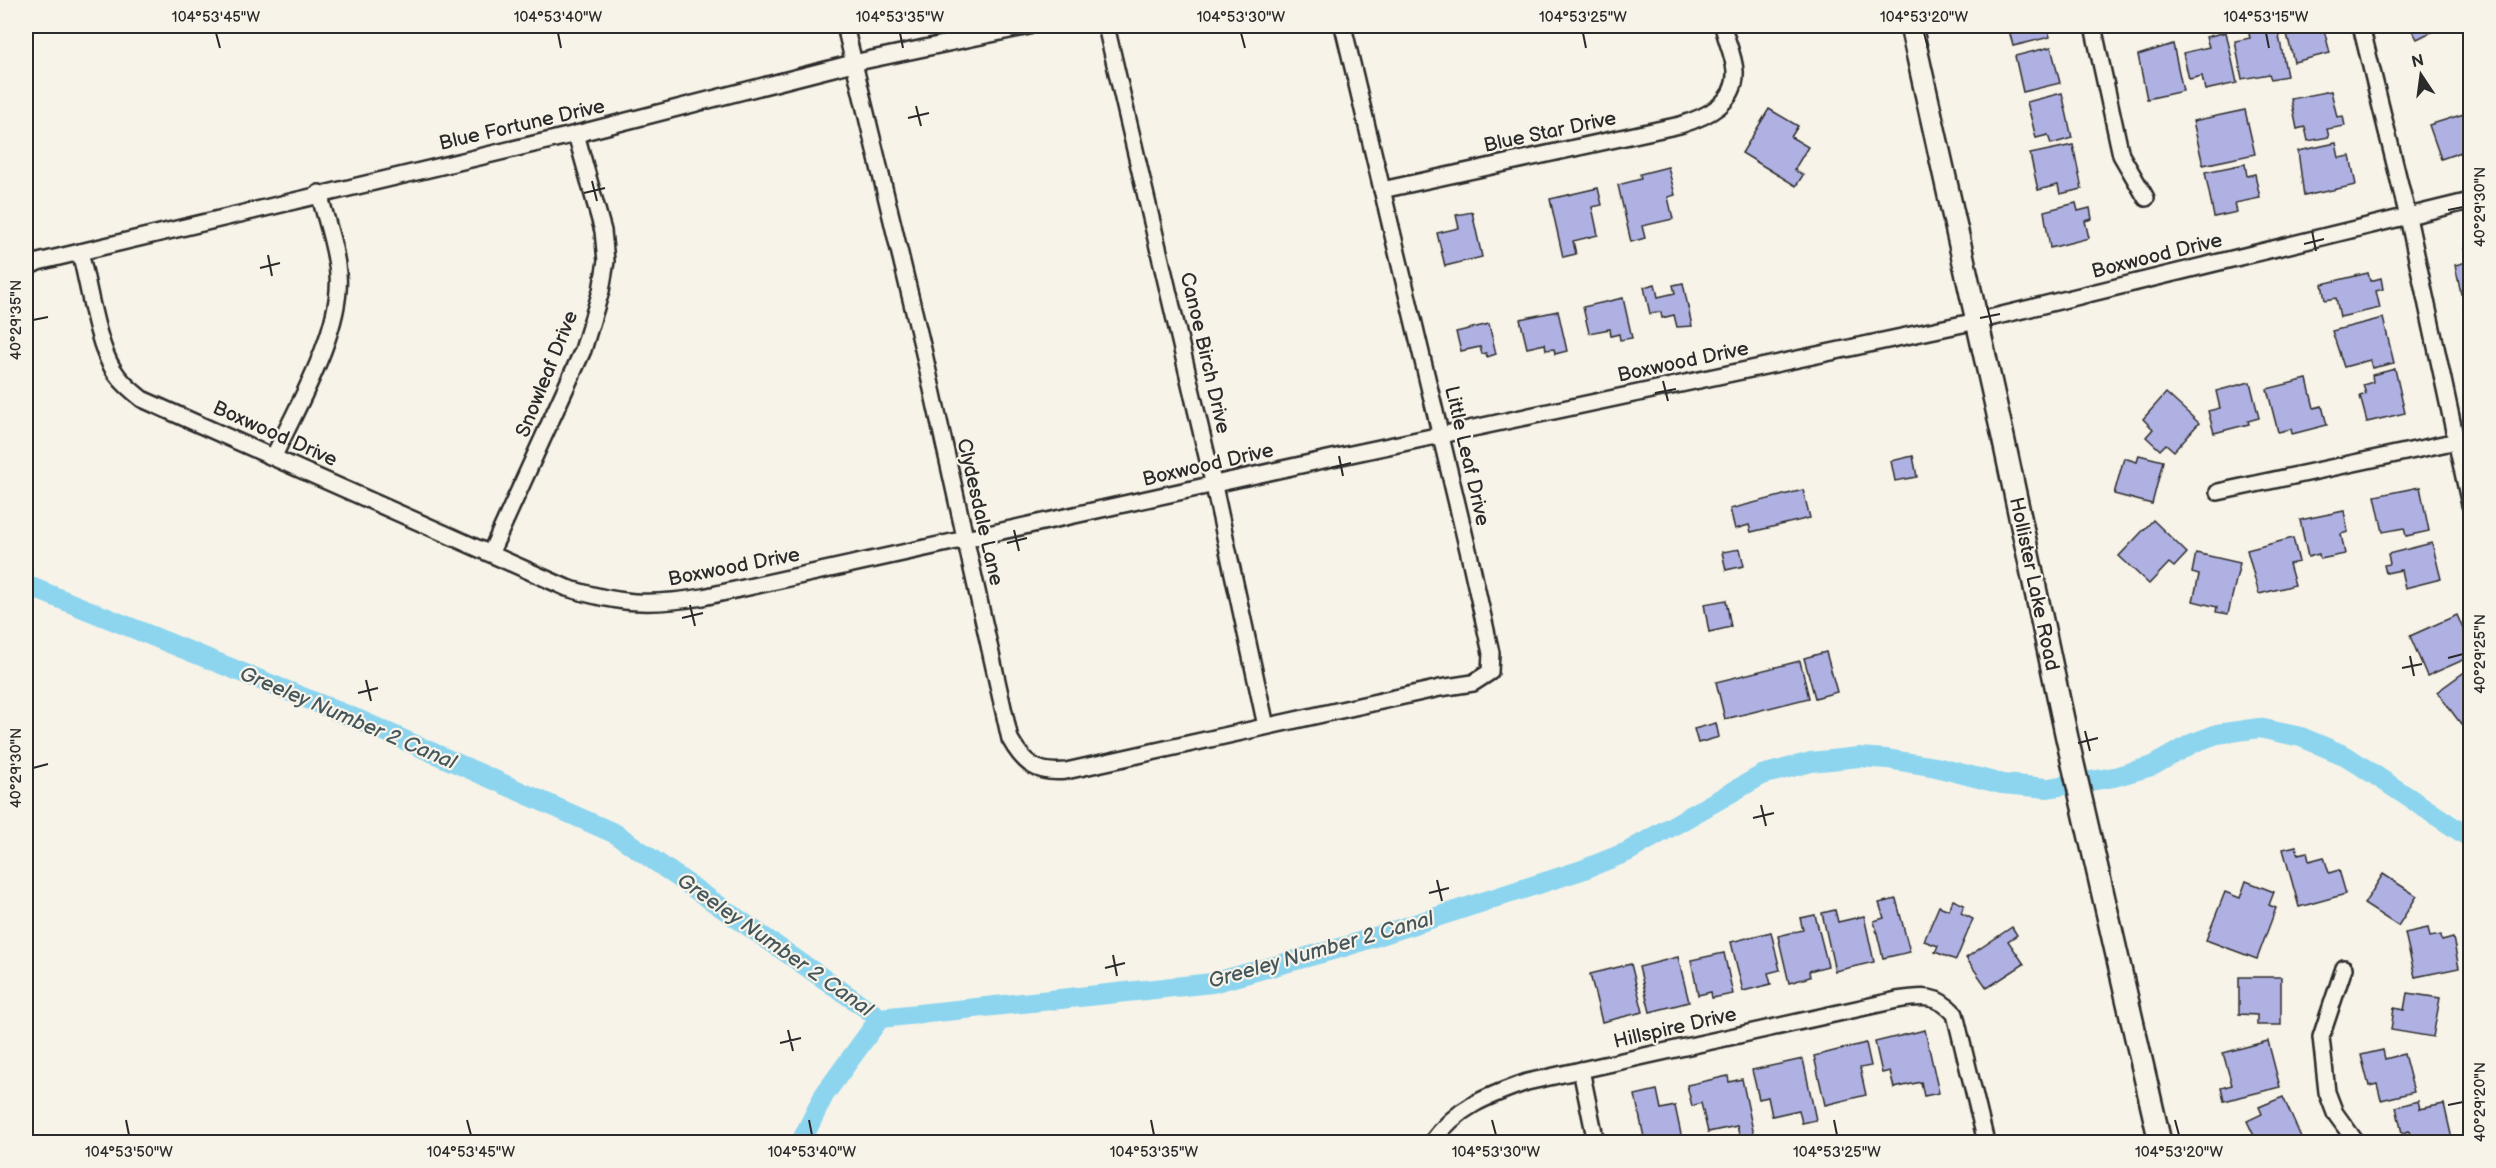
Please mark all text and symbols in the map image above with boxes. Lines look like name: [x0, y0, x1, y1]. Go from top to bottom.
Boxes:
text: 104°53'45"W: [172, 8, 260, 27]
text: 104°53'40"W: [514, 8, 603, 27]
text: 104°53'35"W: [856, 8, 945, 27]
text: 104°53'30"W: [1197, 8, 1286, 27]
text: 104°53'25"W: [1539, 8, 1627, 27]
text: 104°53'20"W: [1880, 8, 1968, 27]
text: 104°53'15"W: [2224, 8, 2309, 27]
north arrow: [2391, 45, 2451, 105]
text: N: [2410, 51, 2426, 72]
street label: Blue Fortune Drive: [437, 94, 607, 156]
street label: Blue Star Drive: [1482, 106, 1619, 158]
text: 40°29'30"N: [2471, 167, 2490, 247]
street label: Boxwood Drive: [2089, 228, 2225, 284]
street label: Canoe Birch Drive: [1175, 270, 1235, 436]
text: 40°29'35"N: [7, 280, 26, 360]
street label: Snowleaf Drive: [511, 307, 583, 441]
street label: Boxwood Drive: [1615, 336, 1751, 388]
street label: Little Leaf Drive: [1439, 384, 1495, 528]
street label: Boxwood Drive: [209, 396, 341, 472]
street label: Clydesdale Lane: [951, 436, 1009, 588]
street label: Boxwood Drive: [1140, 438, 1276, 492]
street label: Hollister Lake Road: [2004, 495, 2064, 673]
street label: Boxwood Drive: [666, 542, 802, 592]
text: 40°29'25"N: [2471, 614, 2490, 694]
water label: Greeley Number 2 Canal: [236, 661, 461, 775]
text: 40°29'30"N: [7, 728, 26, 808]
water label: Greeley Number 2 Canal: [672, 868, 879, 1023]
water label: Greeley Number 2 Canal: [1206, 906, 1438, 994]
street label: Hillspire Drive: [1611, 1002, 1739, 1054]
text: 40°29'20"N: [2471, 1062, 2490, 1142]
text: 104°53'50"W: [85, 1143, 173, 1162]
text: 104°53'45"W: [427, 1143, 515, 1162]
text: 104°53'40"W: [768, 1143, 857, 1162]
text: 104°53'35"W: [1110, 1143, 1199, 1162]
text: 104°53'30"W: [1452, 1143, 1541, 1162]
text: 104°53'25"W: [1793, 1143, 1881, 1162]
text: 104°53'20"W: [2135, 1143, 2223, 1162]

